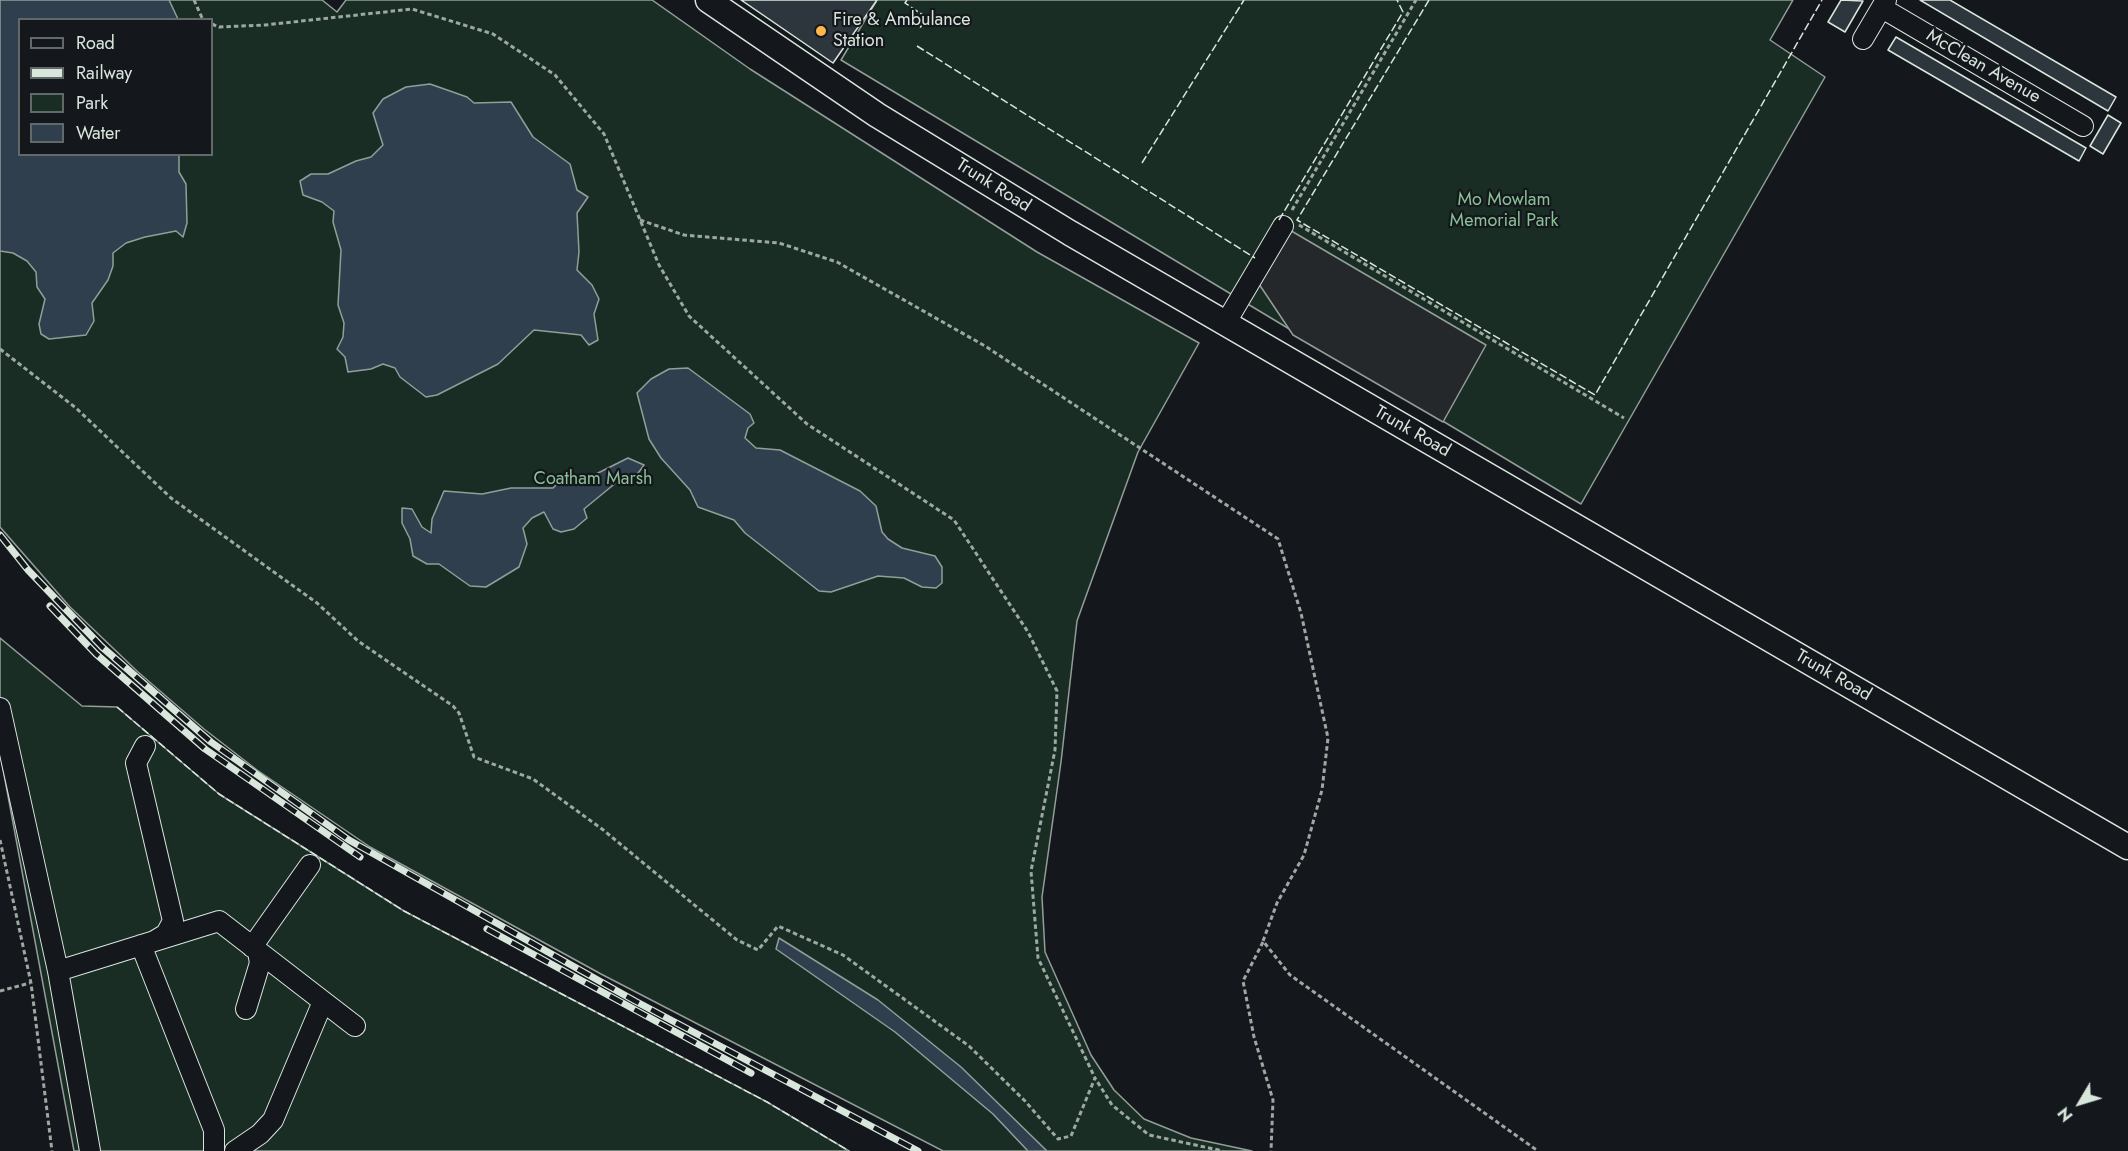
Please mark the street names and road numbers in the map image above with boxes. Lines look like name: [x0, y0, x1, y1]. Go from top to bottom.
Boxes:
street label: McClean Avenue: [1922, 26, 2044, 108]
street label: Trunk Road: [952, 155, 1034, 217]
street label: Trunk Road: [1370, 402, 1454, 462]
street label: Trunk Road: [1791, 646, 1875, 706]

